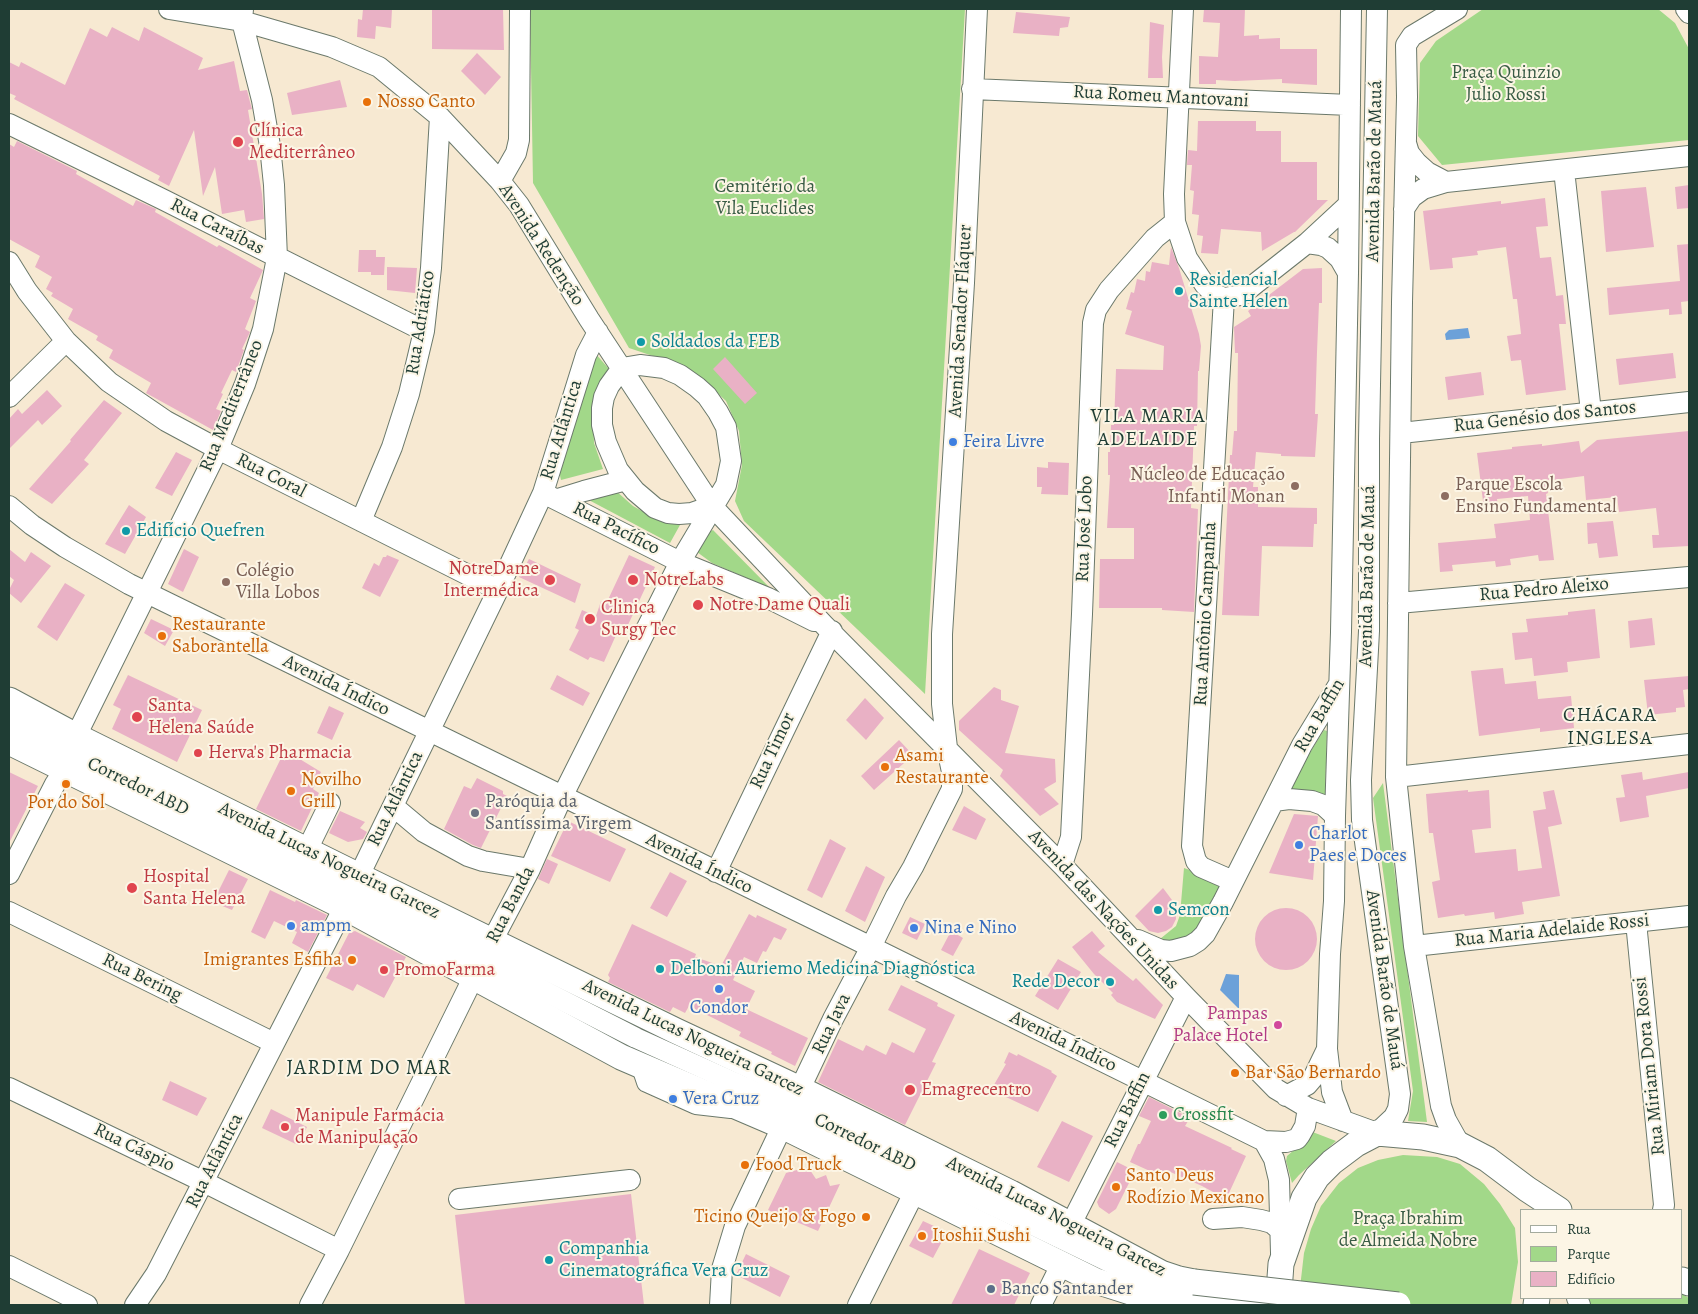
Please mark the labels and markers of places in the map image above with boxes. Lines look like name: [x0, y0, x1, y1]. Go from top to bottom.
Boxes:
place label: Nosso Canto: [377, 91, 475, 113]
marker: Nosso Canto: [361, 96, 373, 108]
place label: Clínica Mediterrâneo: [249, 120, 355, 164]
marker: Clínica Mediterrâneo: [231, 135, 245, 149]
place label: Residencial Sainte Helen: [1189, 269, 1288, 313]
marker: Residencial Sainte Helen: [1173, 285, 1185, 297]
place label: Soldados da FEB: [651, 331, 780, 353]
marker: Soldados da FEB: [635, 336, 647, 348]
place label: Feira Livre: [963, 431, 1044, 453]
marker: Feira Livre: [947, 436, 959, 448]
place label: Núcleo de Educação Infantil Monan: [1130, 464, 1285, 508]
place label: Parque Escola Ensino Fundamental: [1455, 474, 1617, 518]
marker: Núcleo de Educação Infantil Monan: [1289, 480, 1301, 492]
marker: Parque Escola Ensino Fundamental: [1439, 490, 1451, 502]
place label: Edifício Quefren: [136, 520, 265, 542]
marker: Edifício Quefren: [120, 525, 132, 537]
place label: NotreDame Intermédica: [443, 558, 539, 602]
place label: Colégio Villa Lobos: [236, 560, 320, 604]
place label: NotreLabs: [644, 569, 724, 591]
marker: NotreDame Intermédica: [543, 573, 557, 587]
marker: NotreLabs: [626, 573, 640, 587]
marker: Colégio Villa Lobos: [220, 576, 232, 588]
place label: Notre Dame Quali: [709, 594, 850, 616]
place label: Clinica Surgy Tec: [601, 597, 676, 641]
marker: Notre Dame Quali: [691, 598, 705, 612]
marker: Clinica Surgy Tec: [583, 612, 597, 626]
place label: Restaurante Saborantella: [172, 614, 269, 658]
marker: Restaurante Saborantella: [156, 630, 168, 642]
place label: Santa Helena Saúde: [148, 695, 254, 739]
marker: Santa Helena Saúde: [130, 710, 144, 724]
place label: Herva's Pharmacia: [208, 742, 352, 764]
place label: Asami Restaurante: [895, 745, 989, 789]
marker: Herva's Pharmacia: [192, 747, 204, 759]
marker: Asami Restaurante: [879, 761, 891, 773]
place label: Novilho Grill: [301, 769, 361, 813]
marker: Por do Sol: [60, 778, 72, 790]
marker: Novilho Grill: [285, 785, 297, 797]
place label: Paróquia da Santíssima Virgem: [485, 791, 632, 835]
place label: Por do Sol: [27, 792, 105, 814]
marker: Paróquia da Santíssima Virgem: [469, 807, 481, 819]
place label: Charlot Paes e Doces: [1309, 823, 1407, 867]
marker: Charlot Paes e Doces: [1293, 839, 1305, 851]
place label: Hospital Santa Helena: [143, 866, 246, 910]
marker: Hospital Santa Helena: [125, 881, 139, 895]
place label: Semcon: [1168, 899, 1230, 921]
marker: Semcon: [1152, 904, 1164, 916]
place label: ampm: [301, 915, 352, 937]
place label: Nina e Nino: [924, 917, 1017, 939]
marker: ampm: [285, 920, 297, 932]
marker: Nina e Nino: [908, 922, 920, 934]
place label: Imigrantes Esfiha: [203, 949, 342, 971]
marker: Imigrantes Esfiha: [346, 954, 358, 966]
place label: Delboni Auriemo Medicina Diagnóstica: [670, 958, 976, 980]
place label: PromoFarma: [394, 959, 495, 981]
marker: Delboni Auriemo Medicina Diagnóstica: [654, 963, 666, 975]
marker: PromoFarma: [378, 964, 390, 976]
place label: Rede Decor: [1012, 971, 1100, 993]
marker: Rede Decor: [1104, 976, 1116, 988]
marker: Condor: [713, 983, 725, 995]
place label: Condor: [690, 997, 748, 1019]
place label: Pampas Palace Hotel: [1173, 1003, 1268, 1047]
marker: Pampas Palace Hotel: [1272, 1019, 1284, 1031]
place label: Bar São Bernardo: [1245, 1062, 1381, 1084]
marker: Bar São Bernardo: [1229, 1067, 1241, 1079]
place label: Emagrecentro: [921, 1079, 1031, 1101]
marker: Emagrecentro: [903, 1083, 917, 1097]
place label: Vera Cruz: [683, 1088, 759, 1110]
marker: Vera Cruz: [667, 1093, 679, 1105]
place label: Crossfit: [1173, 1104, 1234, 1126]
place label: Manipule Farmácia de Manipulação: [295, 1105, 445, 1149]
marker: Crossfit: [1157, 1109, 1169, 1121]
marker: Manipule Farmácia de Manipulação: [279, 1121, 291, 1133]
place label: Food Truck: [755, 1154, 842, 1176]
marker: Food Truck: [739, 1159, 751, 1171]
place label: Santo Deus Rodízio Mexicano: [1126, 1165, 1264, 1209]
marker: Santo Deus Rodízio Mexicano: [1110, 1181, 1122, 1193]
place label: Ticino Queijo & Fogo: [694, 1206, 856, 1228]
marker: Ticino Queijo & Fogo: [860, 1211, 872, 1223]
place label: Itoshii Sushi: [932, 1225, 1030, 1247]
marker: Itoshii Sushi: [916, 1230, 928, 1242]
place label: Companhia Cinematográfica Vera Cruz: [559, 1238, 768, 1282]
marker: Companhia Cinematográfica Vera Cruz: [543, 1254, 555, 1266]
place label: Banco Santander: [1001, 1278, 1133, 1300]
marker: Banco Santander: [985, 1283, 997, 1295]

